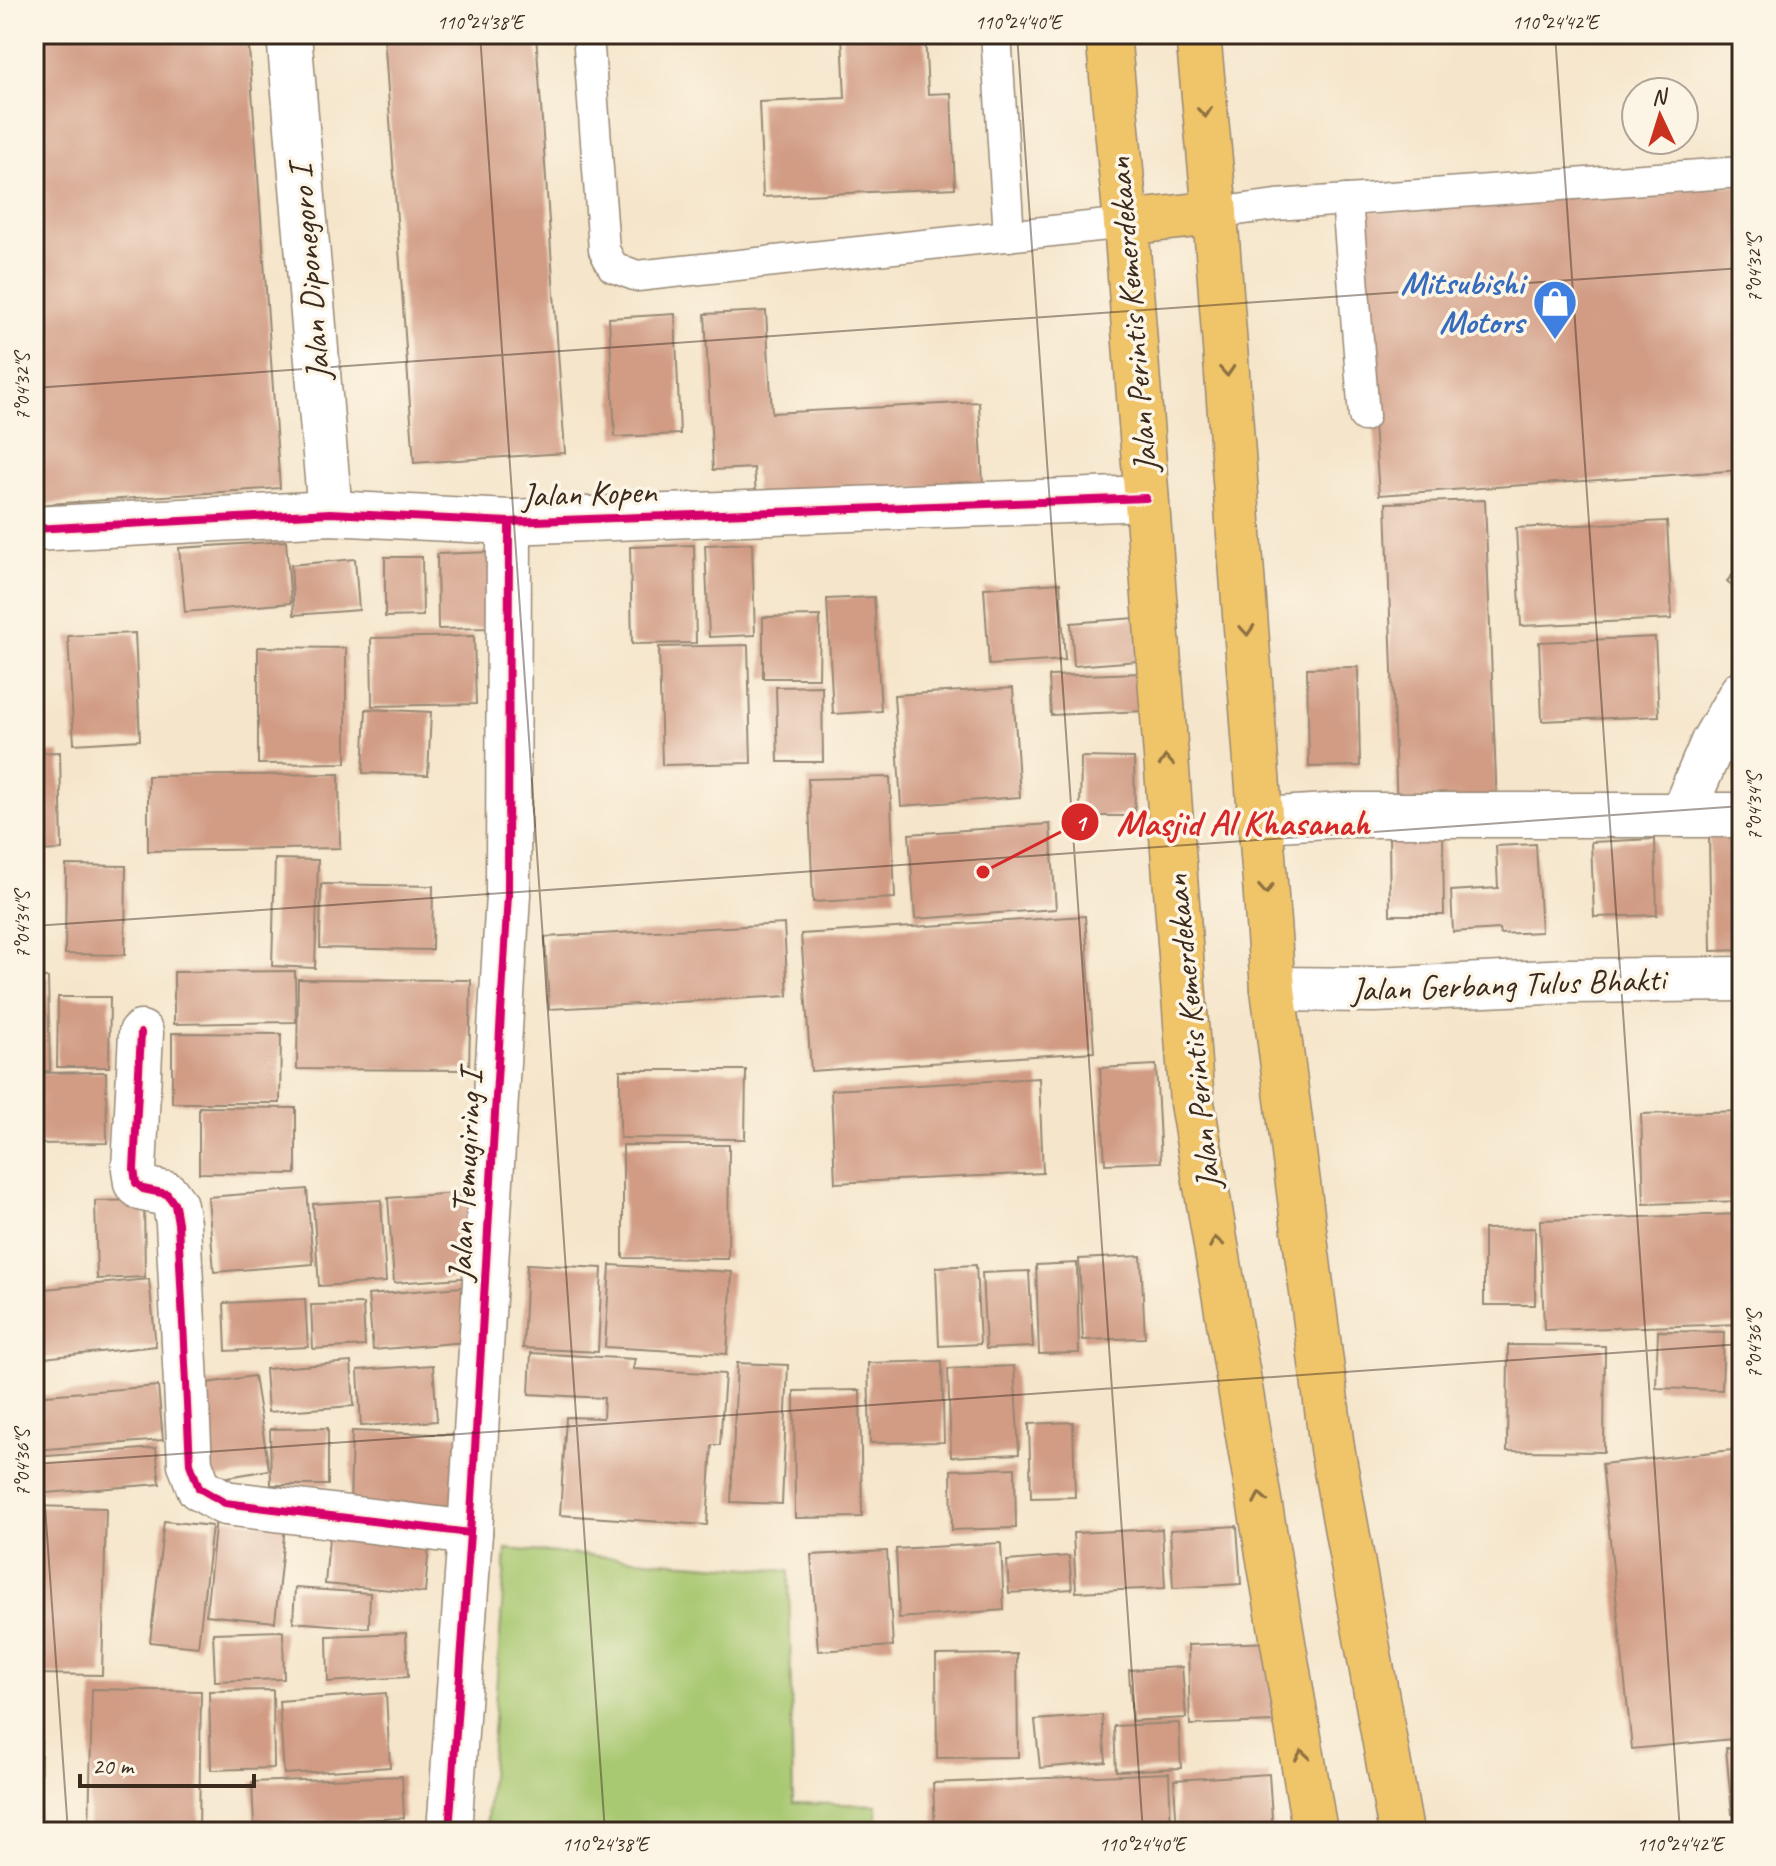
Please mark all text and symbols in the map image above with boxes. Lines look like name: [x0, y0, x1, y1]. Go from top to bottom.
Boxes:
text: 110°24'38"E: [437, 10, 526, 35]
text: 110°24'40"E: [975, 10, 1064, 35]
text: 110°24'42"E: [1512, 10, 1601, 35]
north arrow: [1620, 76, 1700, 156]
text: N: [1651, 82, 1670, 111]
one-way arrow: [1197, 106, 1214, 119]
street label: Jalan Perintis Kemerdekaan: [1097, 155, 1167, 476]
street label: Jalan Diponegoro I: [278, 157, 340, 384]
text: 7°04'32"S: [1742, 231, 1767, 303]
place label: Mitsubishi Motors: [1400, 261, 1528, 343]
shop icon: Mitsubishi Motors: [1531, 278, 1579, 341]
text: 7°04'32"S: [10, 349, 35, 421]
one-way arrow: [1218, 365, 1235, 378]
street label: Jalan Kopen: [519, 469, 659, 517]
one-way arrow: [1238, 624, 1255, 637]
one-way arrow: [1158, 754, 1175, 767]
text: 7°04'34"S: [1742, 769, 1767, 841]
callout: Masjid Al Khasanah: [1060, 792, 1386, 852]
text: Masjid Al Khasanah: [1117, 800, 1371, 846]
text: 1: [1075, 808, 1089, 838]
street label: Jalan Perintis Kemerdekaan: [1154, 872, 1230, 1193]
one-way arrow: [1257, 883, 1274, 896]
text: 7°04'34"S: [10, 887, 35, 959]
street label: Jalan Gerbang Tulus Bhakti: [1348, 957, 1670, 1011]
street label: Jalan Temugiring I: [438, 1062, 492, 1284]
one-way arrow: [1209, 1235, 1226, 1249]
text: 7°04'36"S: [1742, 1307, 1767, 1379]
text: 7°04'36"S: [10, 1425, 35, 1497]
one-way arrow: [1253, 1492, 1270, 1505]
scale bar: [80, 1738, 254, 1788]
one-way arrow: [1294, 1748, 1311, 1762]
text: 20 m: [92, 1751, 135, 1781]
text: 110°24'38"E: [562, 1832, 651, 1857]
text: 110°24'40"E: [1099, 1832, 1188, 1857]
text: 110°24'42"E: [1637, 1832, 1726, 1857]

